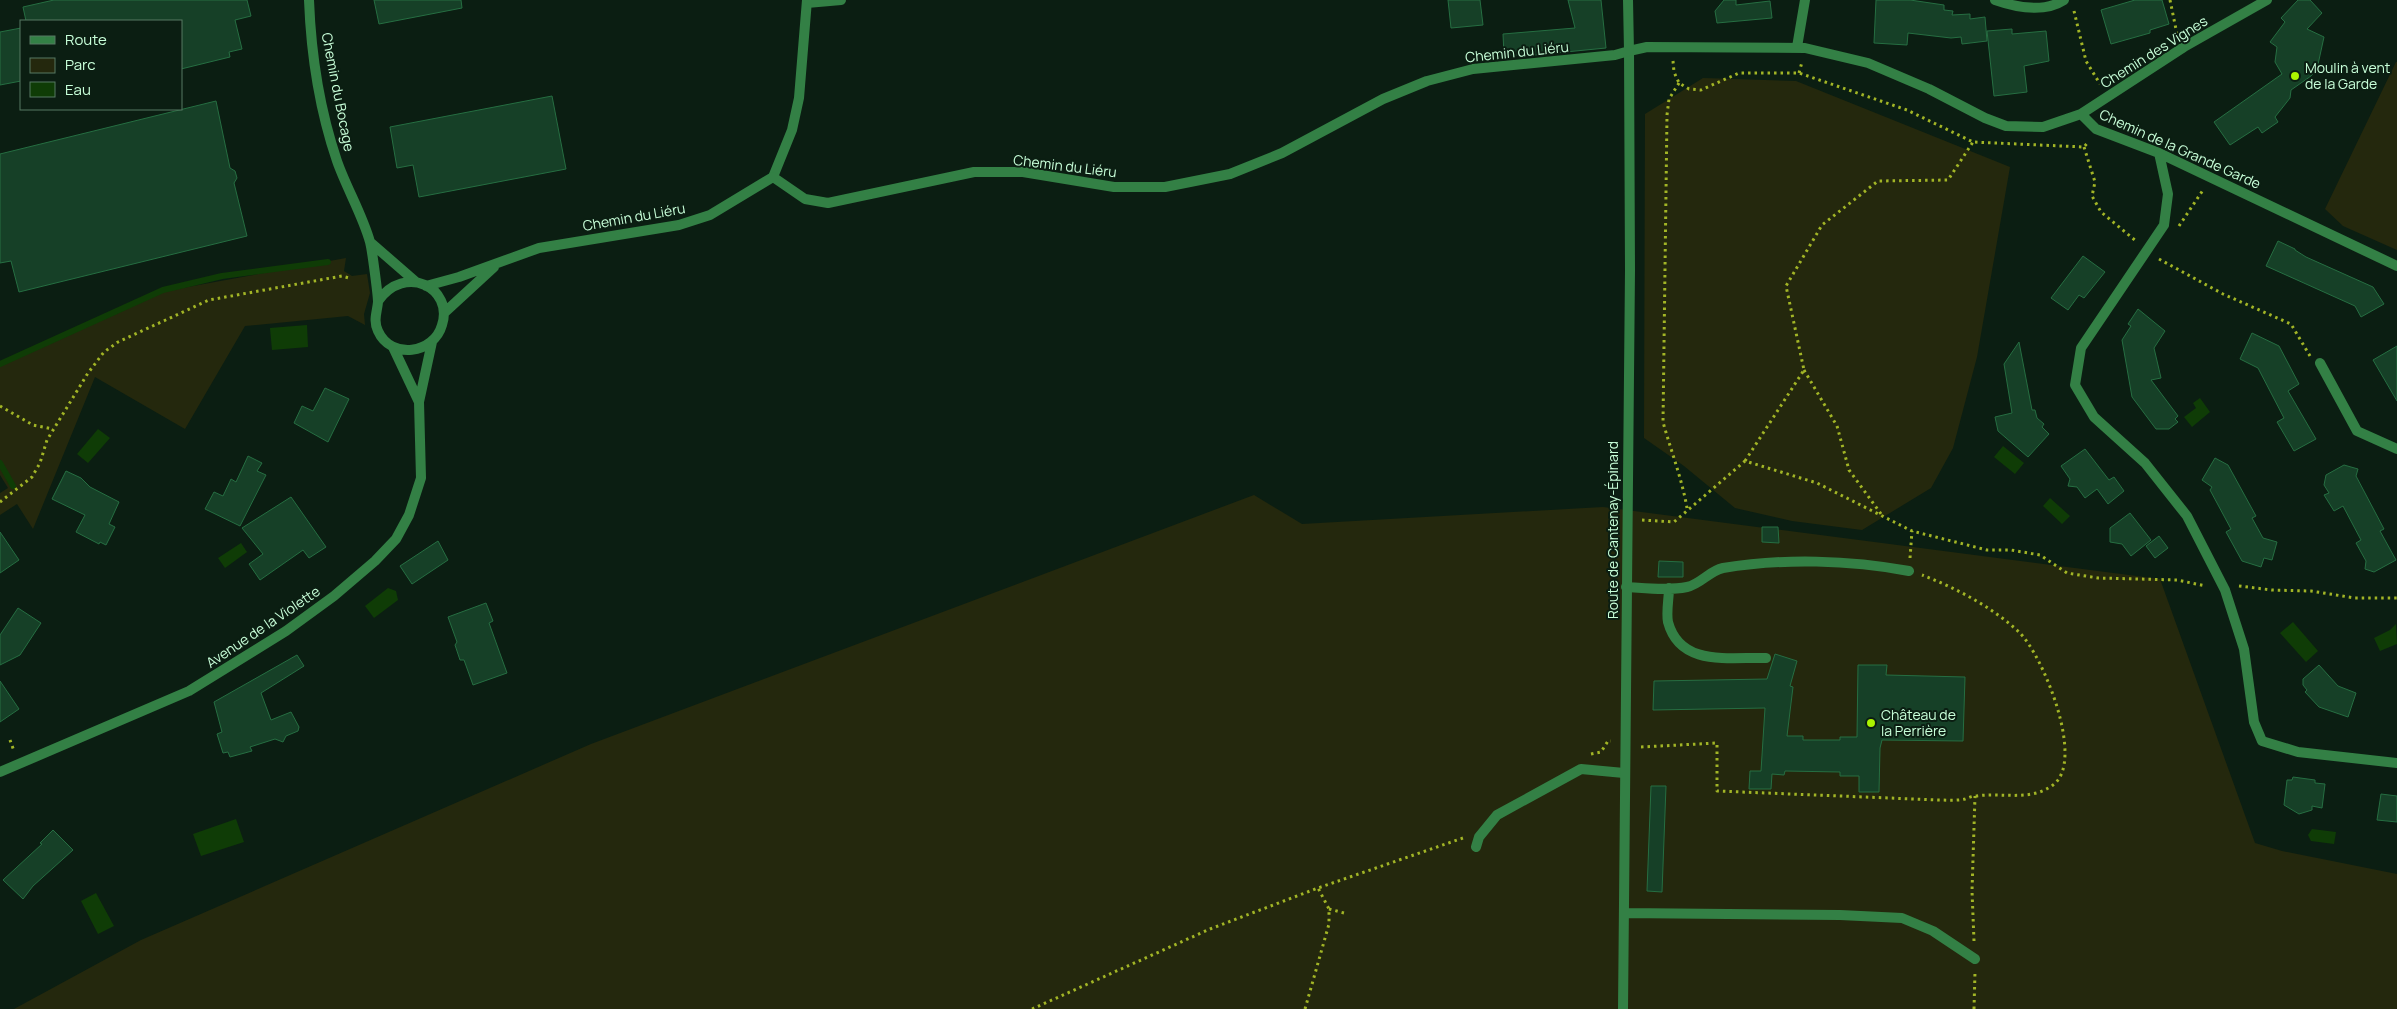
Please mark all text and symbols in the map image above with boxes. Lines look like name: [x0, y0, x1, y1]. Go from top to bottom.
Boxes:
street label: Chemin des Vignes: [2097, 11, 2211, 92]
legend: [20, 20, 182, 110]
text: Route: [65, 29, 107, 50]
street label: Chemin du Bocage: [318, 31, 359, 153]
street label: Chemin du Liéru: [1464, 37, 1570, 66]
text: Parc: [65, 54, 96, 75]
place label: Moulin à vent de la Garde: [2305, 58, 2391, 93]
marker: Moulin à vent de la Garde: [2289, 70, 2301, 82]
text: Eau: [65, 79, 91, 100]
street label: Chemin de la Grande Garde: [2097, 104, 2264, 193]
street label: Chemin du Liéru: [1012, 150, 1118, 181]
street label: Chemin du Liéru: [581, 198, 687, 235]
street label: Route de Cantenay-Épinard: [1603, 441, 1622, 619]
street label: Avenue de la Violette: [202, 581, 323, 672]
place label: Château de la Perrière: [1881, 705, 1956, 740]
marker: Château de la Perrière: [1865, 717, 1877, 729]

